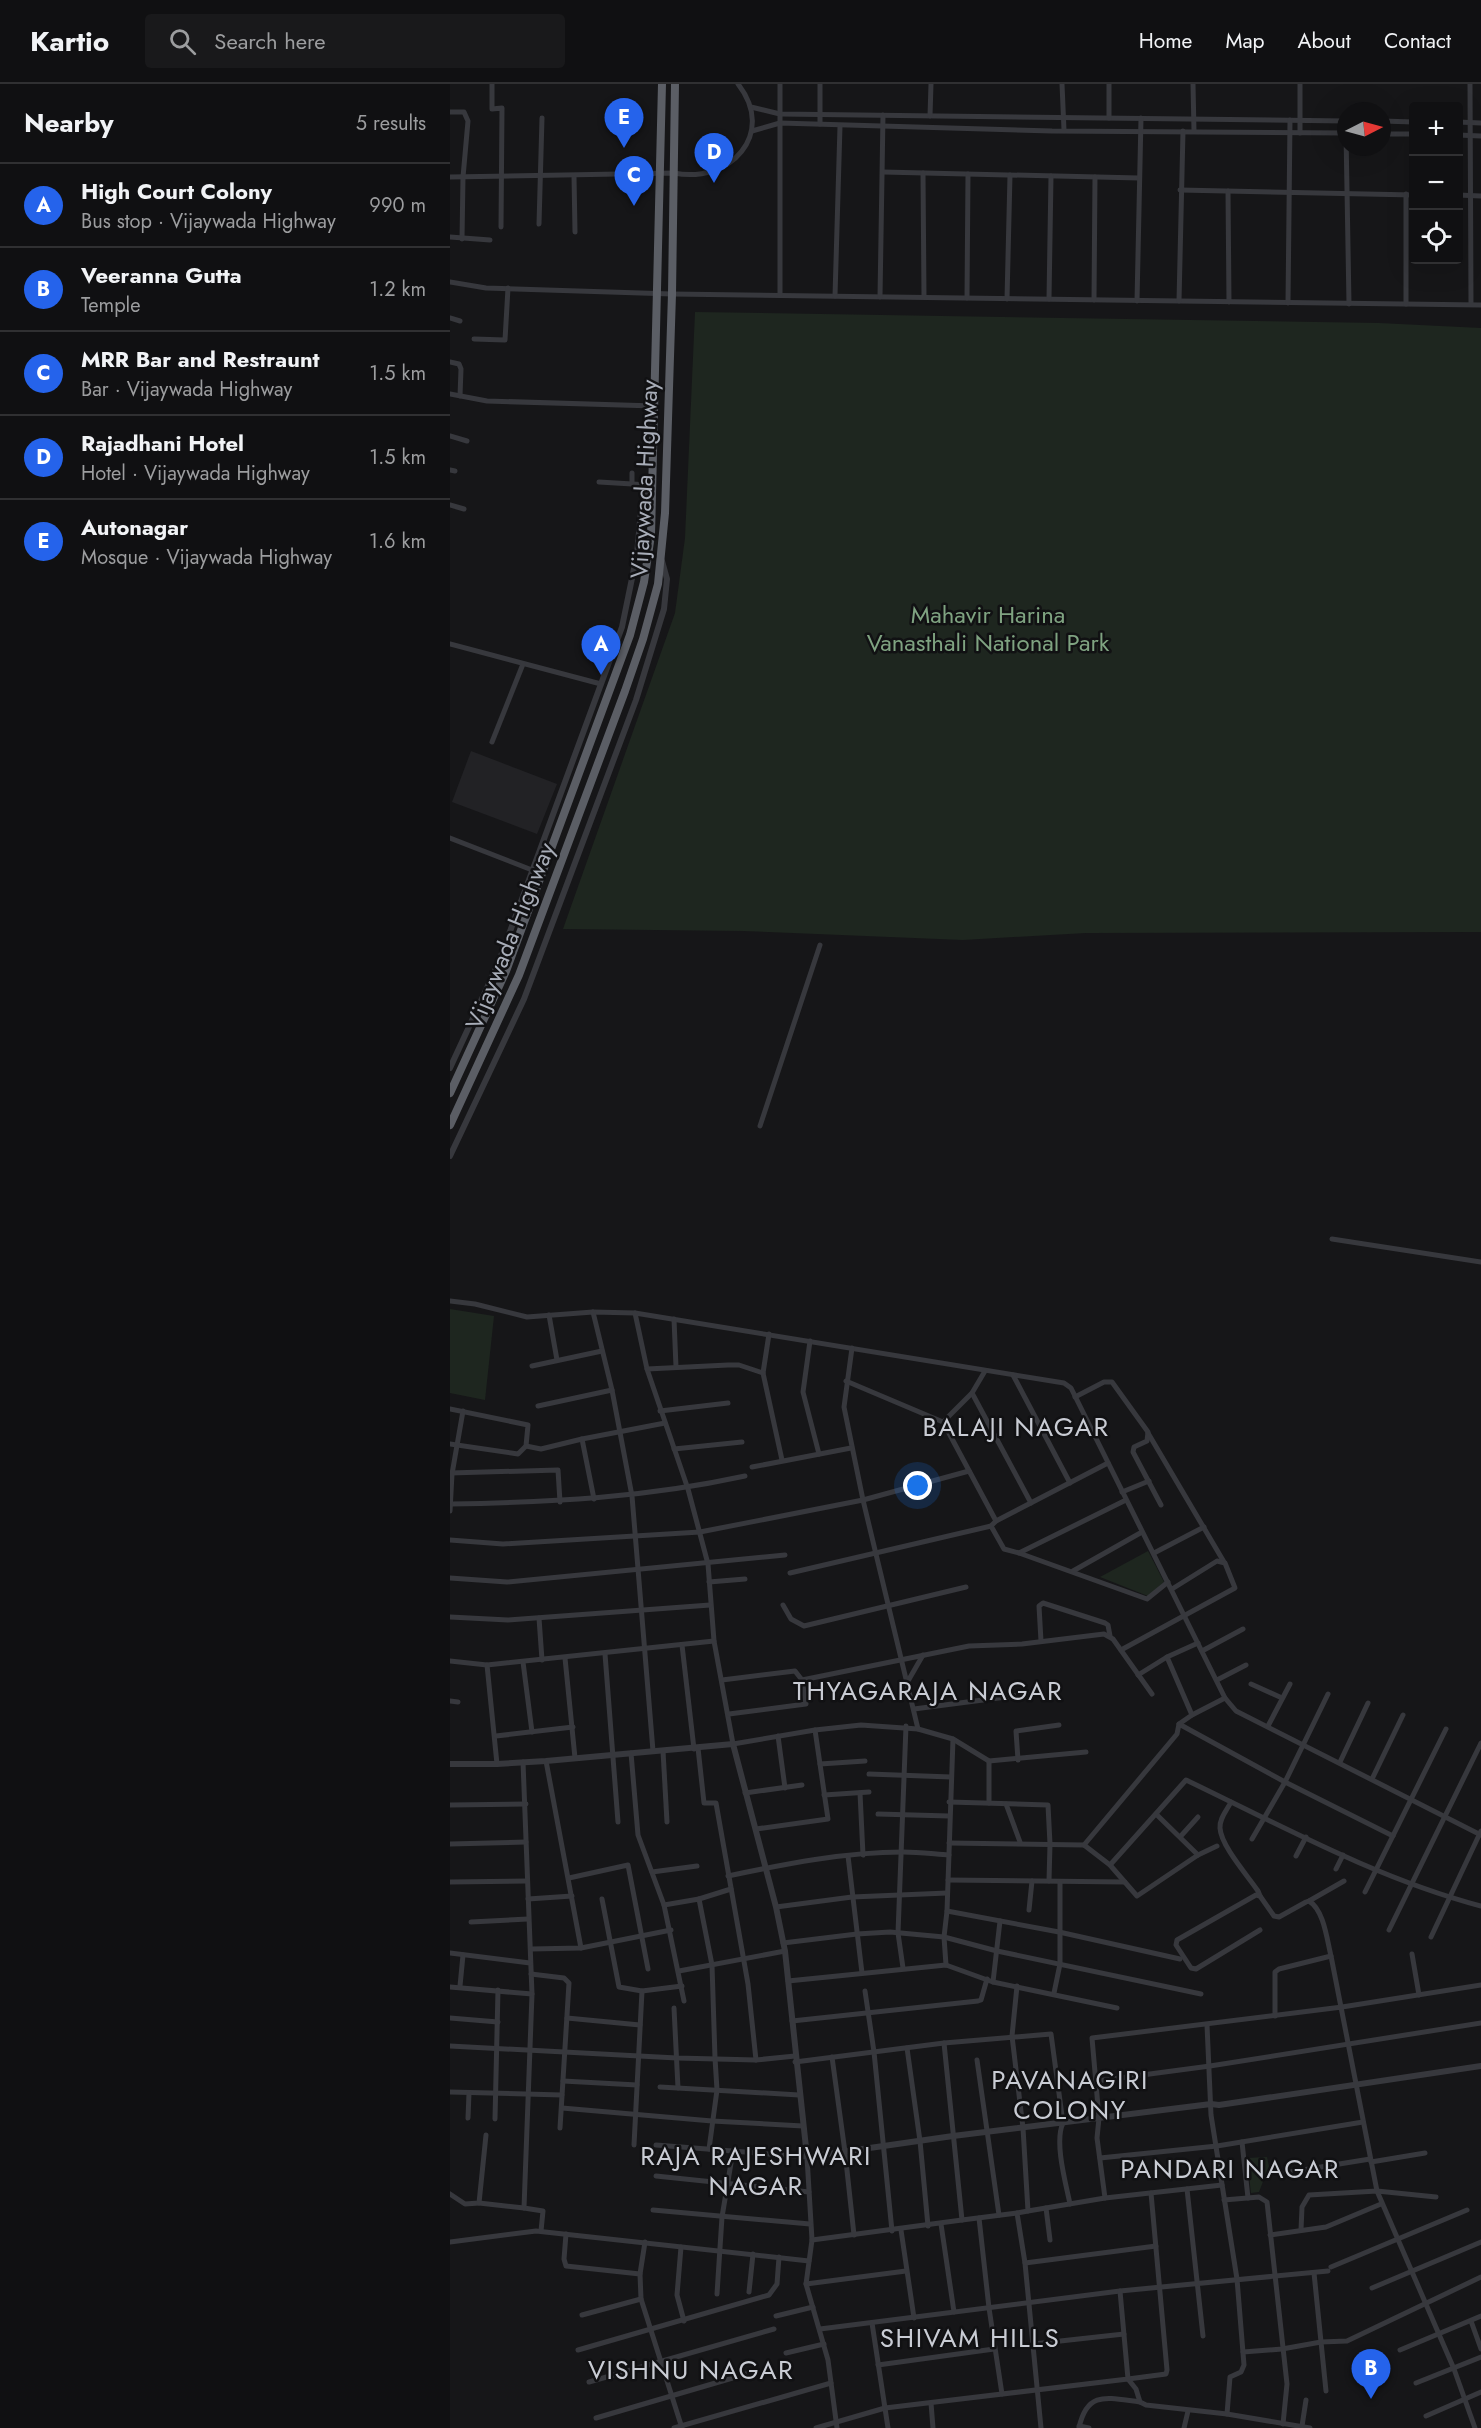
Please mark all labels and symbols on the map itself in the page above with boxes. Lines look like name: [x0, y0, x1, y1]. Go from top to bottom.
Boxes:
pin: E: [604, 98, 644, 148]
north arrow: [1337, 102, 1391, 156]
pin: D: [694, 134, 734, 183]
pin: C: [614, 156, 654, 206]
street label: Vijaywada Highway: [621, 378, 667, 579]
park label: Mahavir Harina Vanasthali National Park: [867, 597, 1110, 660]
pin: A: [582, 626, 620, 675]
street label: Vijaywada Highway: [457, 837, 564, 1035]
district label: BALAJI NAGAR: [923, 1408, 1109, 1446]
your location: [903, 1471, 932, 1500]
district label: THYAGARAJA NAGAR: [793, 1672, 1063, 1710]
district label: PAVANAGIRI COLONY: [991, 2061, 1149, 2129]
district label: RAJA RAJESHWARI NAGAR: [640, 2137, 872, 2205]
district label: PANDARI NAGAR: [1120, 2150, 1340, 2188]
district label: SHIVAM HILLS: [880, 2319, 1060, 2357]
pin: B: [1352, 2350, 1390, 2399]
district label: VISHNU NAGAR: [588, 2351, 794, 2389]

